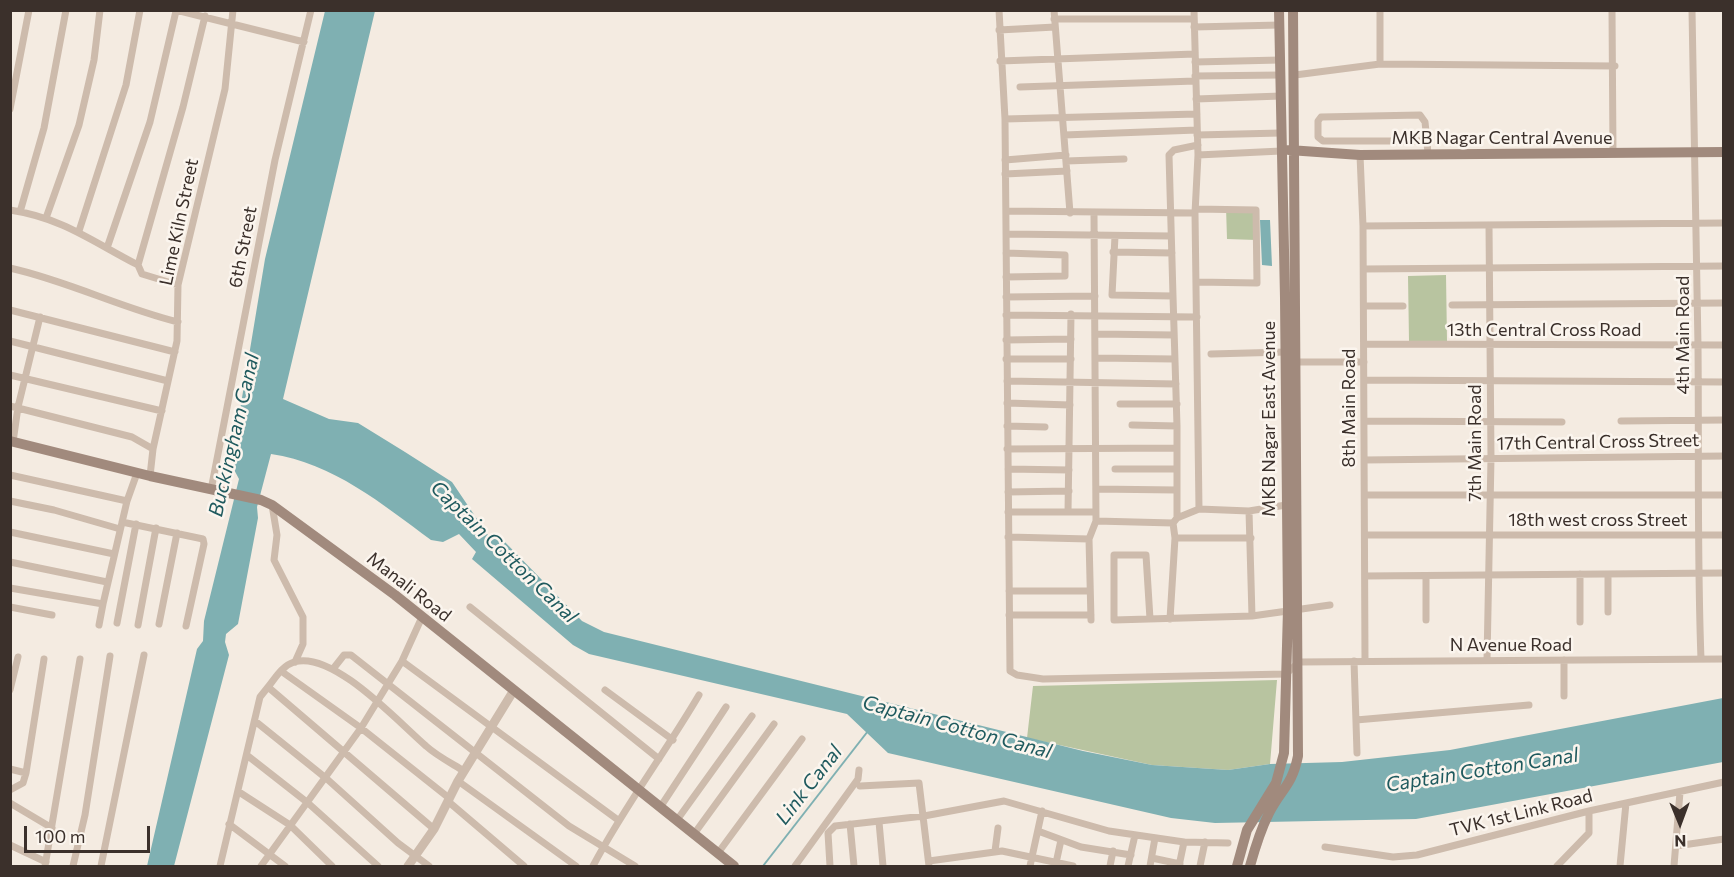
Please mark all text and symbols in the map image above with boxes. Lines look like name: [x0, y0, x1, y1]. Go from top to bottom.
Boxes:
street label: MKB Nagar Central Avenue: [1391, 127, 1613, 149]
street label: Lime Kiln Street: [155, 156, 203, 288]
street label: 6th Street: [224, 204, 262, 290]
street label: 4th Main Road: [1672, 276, 1694, 394]
street label: 13th Central Cross Road: [1447, 319, 1641, 341]
street label: MKB Nagar East Avenue: [1258, 321, 1280, 517]
street label: 8th Main Road: [1338, 349, 1360, 467]
water label: Buckingham Canal: [204, 351, 264, 519]
street label: 7th Main Road: [1464, 384, 1486, 502]
street label: 17th Central Cross Street: [1496, 429, 1700, 455]
water label: Captain Cotton Canal: [426, 476, 582, 628]
street label: 18th west cross Street: [1508, 509, 1688, 531]
street label: Manali Road: [363, 547, 455, 627]
street label: N Avenue Road: [1450, 634, 1572, 656]
water label: Captain Cotton Canal: [860, 690, 1054, 764]
water label: Link Canal: [771, 741, 847, 829]
water label: Captain Cotton Canal: [1384, 743, 1580, 797]
street label: TVK 1st Link Road: [1447, 785, 1595, 841]
north arrow: [1650, 793, 1710, 853]
scale bar: [27, 814, 153, 852]
text: 100 m: [35, 825, 85, 847]
text: N: [1674, 832, 1686, 851]

